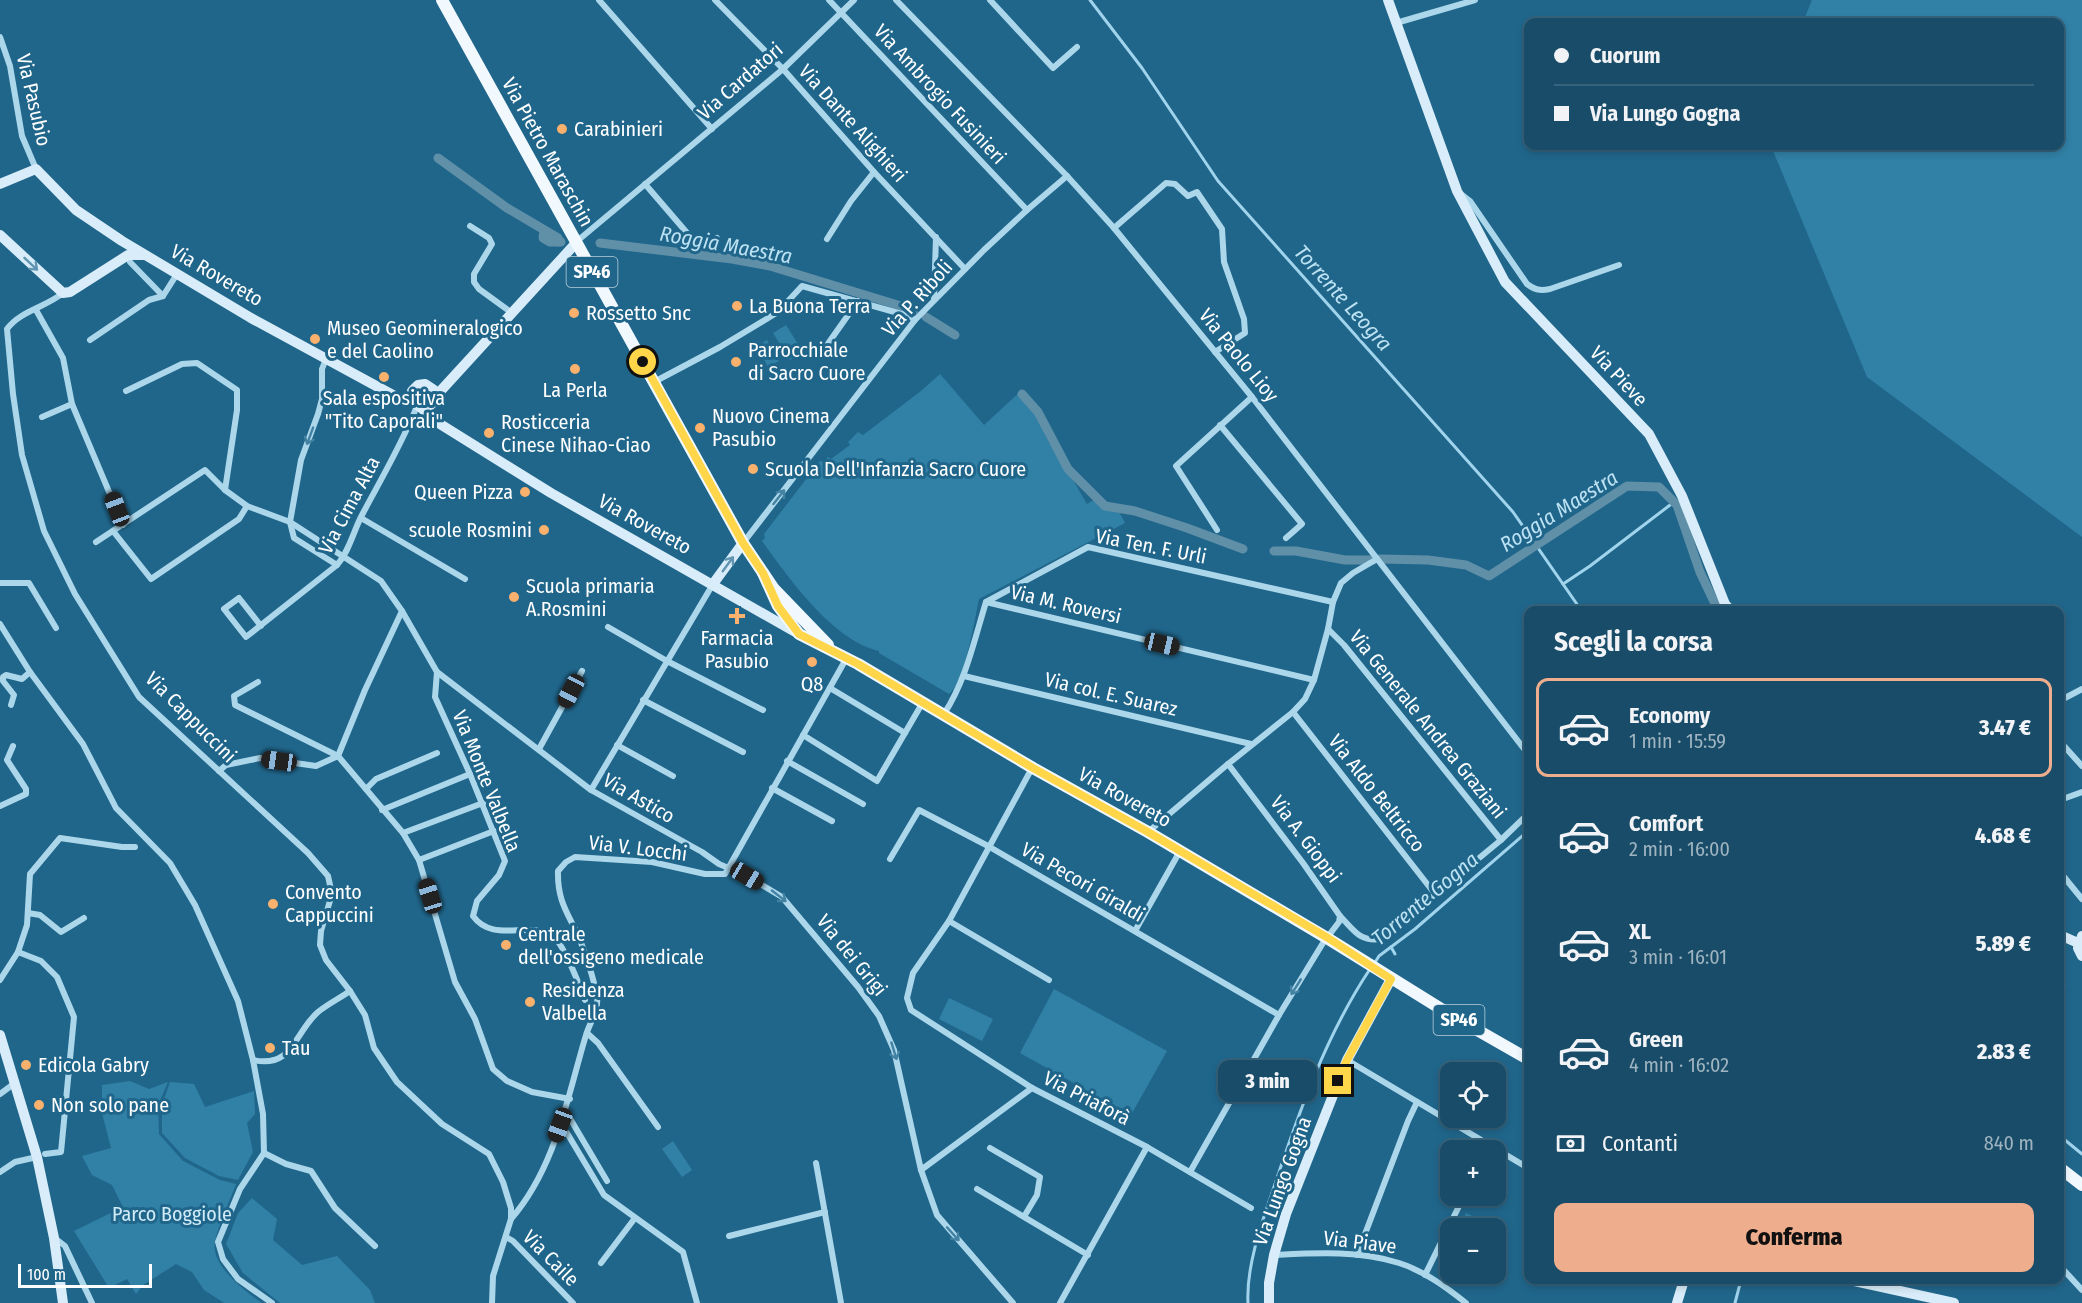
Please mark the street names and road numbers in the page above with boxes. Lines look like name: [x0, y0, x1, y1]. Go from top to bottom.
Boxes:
street label: Via Ambrogio Fusinieri: [869, 19, 1011, 169]
street label: Via Cardatori: [692, 37, 788, 125]
street label: Via Pasubio: [12, 52, 56, 148]
street label: Via Dante Alighieri: [794, 59, 912, 187]
street label: Via Pietro Maraschin: [497, 73, 599, 231]
street label: Via Rovereto: [167, 239, 267, 311]
street label: Via P. Riboli: [877, 255, 957, 341]
road number: SP46: [566, 257, 618, 287]
street label: Via Paolo Lioy: [1194, 303, 1284, 407]
street label: Via Pieve: [1585, 341, 1653, 411]
street label: Via Cima Alta: [313, 452, 385, 558]
street label: Via Rovereto: [594, 489, 696, 559]
street label: Via Ten. F. Urli: [1094, 523, 1208, 569]
street label: Via M. Roversi: [1008, 580, 1124, 628]
street label: Via Generale Andrea Graziani: [1345, 625, 1511, 823]
street label: Via Cappuccini: [141, 667, 241, 767]
street label: Via col. E. Suarez: [1042, 667, 1180, 721]
street label: Via Monte Valbella: [448, 707, 526, 855]
street label: Via Aldo Beltricco: [1324, 729, 1430, 857]
street label: Via Rovereto: [1074, 762, 1176, 832]
street label: Via Astico: [599, 768, 679, 828]
street label: Via A. Gioppi: [1266, 791, 1346, 887]
street label: Via V. Locchi: [587, 830, 689, 866]
street label: Via Pecori Giraldi: [1017, 837, 1149, 927]
street label: Via dei Grigi: [812, 909, 892, 1001]
road number: SP46: [1434, 1005, 1484, 1035]
street label: Via Priaforà: [1040, 1066, 1134, 1130]
street label: Via Lungo Gogna: [1248, 1113, 1316, 1249]
street label: Via Caile: [518, 1225, 584, 1291]
street label: Via Piave: [1322, 1226, 1398, 1258]

